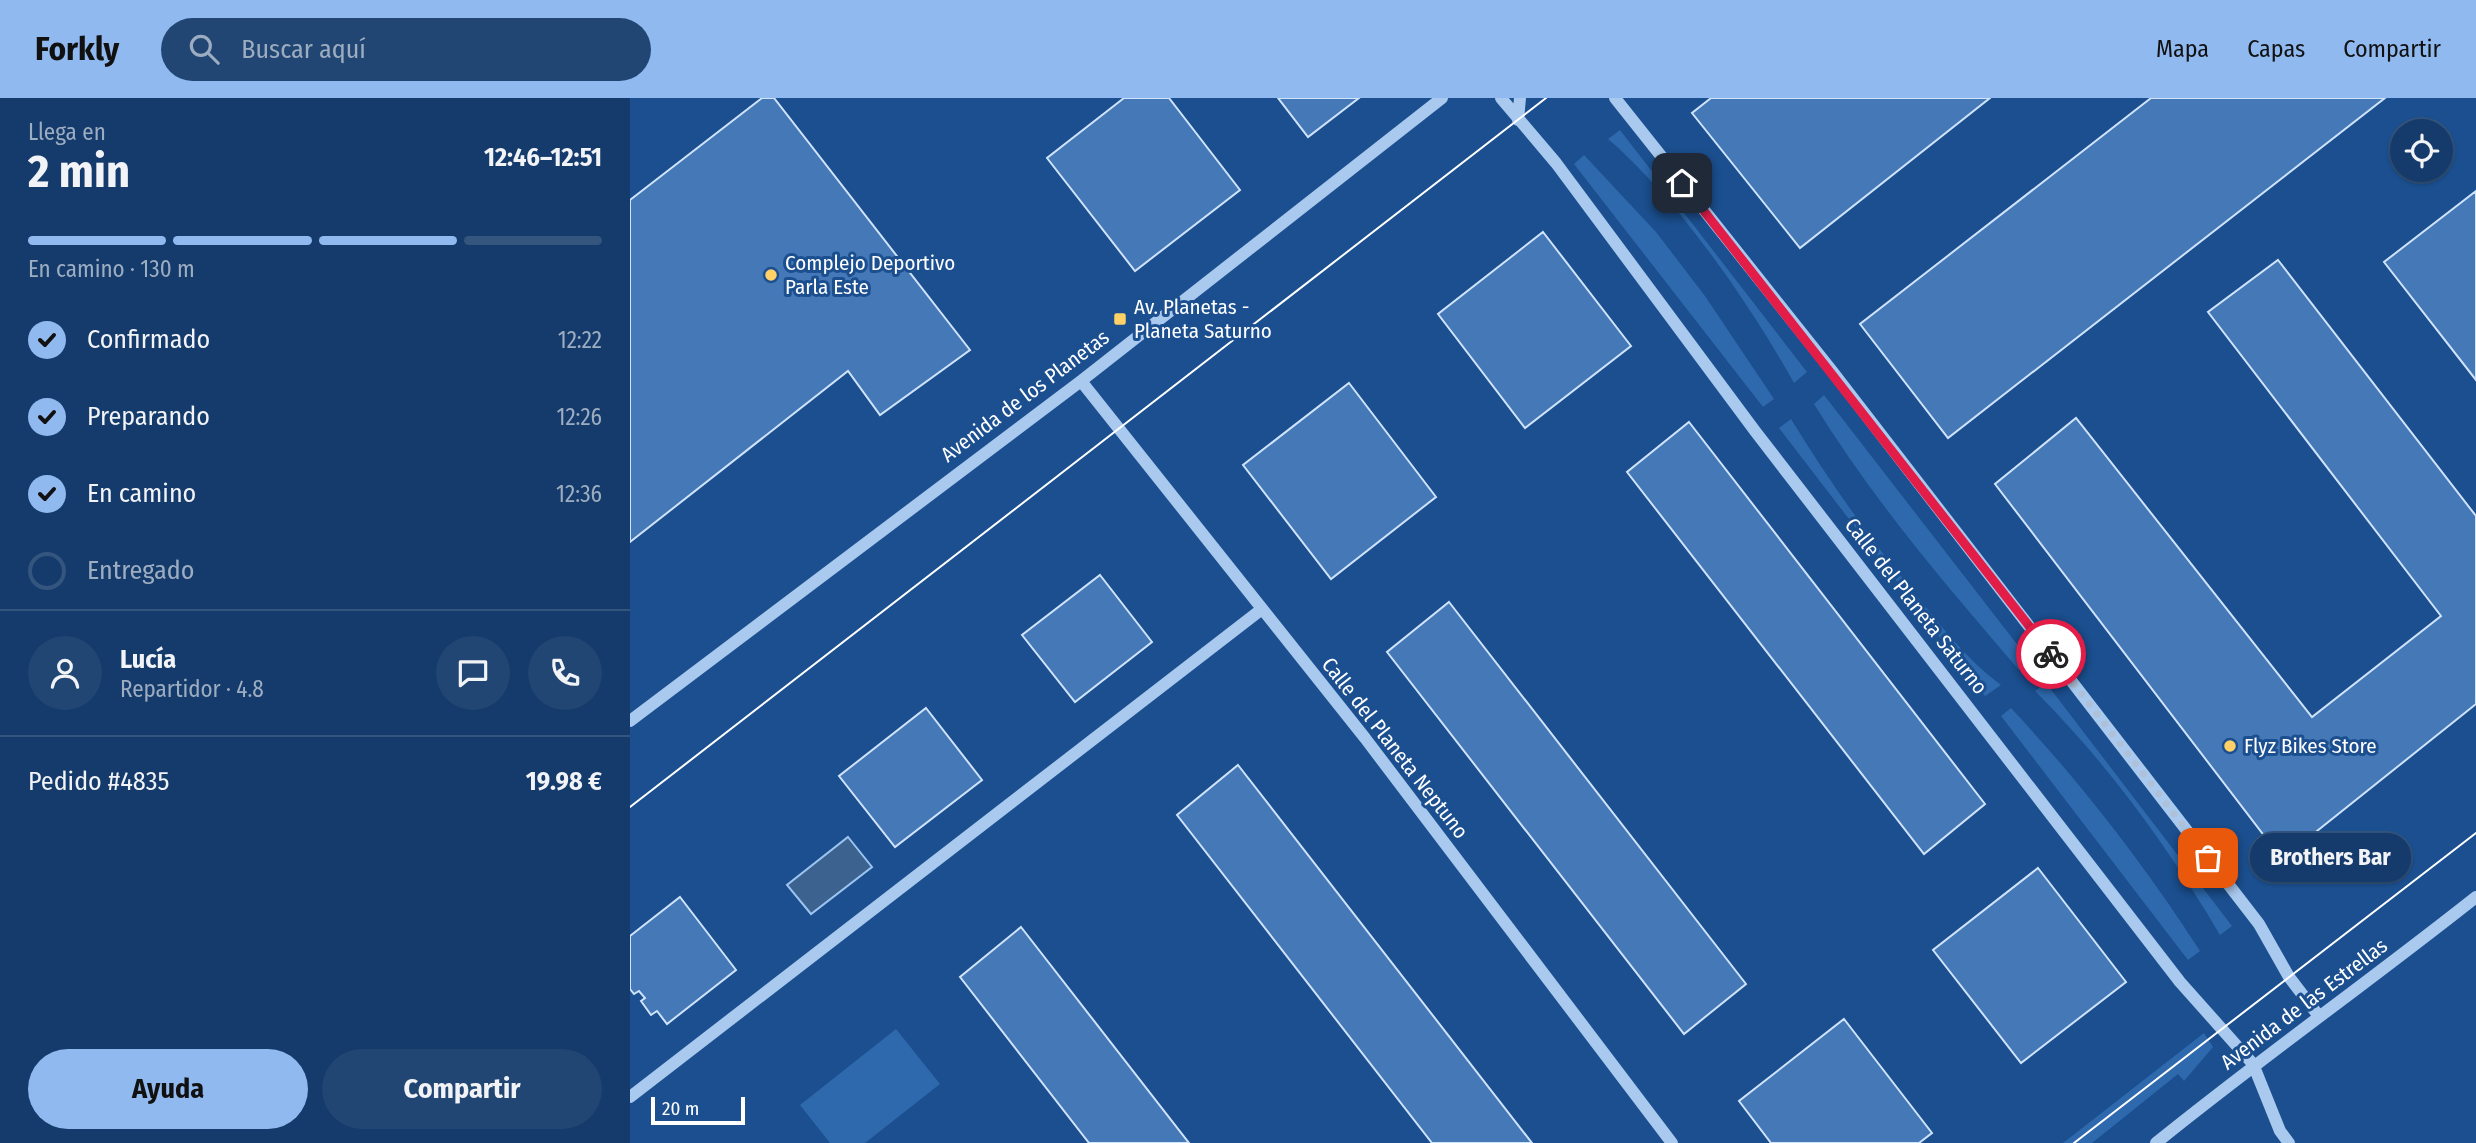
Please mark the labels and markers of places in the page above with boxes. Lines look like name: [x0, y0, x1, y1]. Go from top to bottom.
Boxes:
pin: [1652, 153, 1712, 213]
place label: Complejo Deportivo Parla Este: [785, 250, 955, 300]
marker: Complejo Deportivo Parla Este: [763, 267, 779, 283]
place label: Av. Planetas - Planeta Saturno: [1134, 294, 1272, 344]
marker: Av. Planetas - Planeta Saturno: [1112, 311, 1128, 327]
place label: Flyz Bikes Store: [2244, 733, 2377, 759]
marker: Flyz Bikes Store: [2222, 738, 2238, 754]
pin: [2178, 828, 2238, 888]
callout: Brothers Bar: [2250, 834, 2411, 882]

